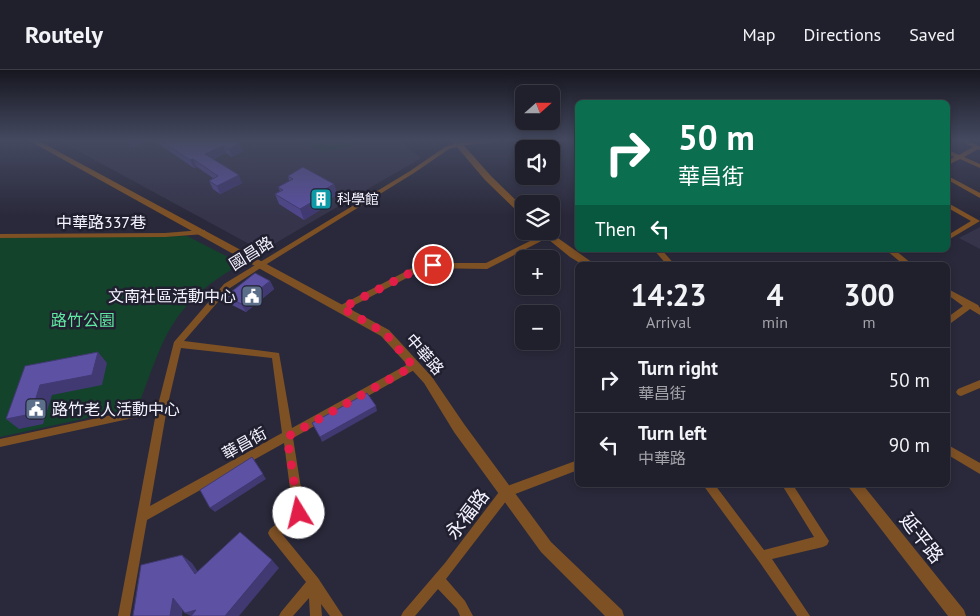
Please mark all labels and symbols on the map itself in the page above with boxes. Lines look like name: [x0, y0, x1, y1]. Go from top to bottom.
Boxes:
north arrow: [515, 85, 560, 130]
building icon: 科學館: [309, 187, 333, 211]
place label: 科學館: [337, 190, 379, 208]
street label: 中華路337巷: [56, 212, 146, 232]
street label: 國昌路: [225, 232, 277, 274]
pin: [412, 244, 454, 286]
public building icon: 文南社區活動中心: [240, 284, 264, 308]
place label: 文南社區活動中心: [108, 286, 236, 306]
park label: 路竹公園: [51, 310, 115, 330]
street label: 中華路: [402, 329, 448, 379]
public building icon: 路竹老人活動中心: [24, 397, 48, 421]
place label: 路竹老人活動中心: [52, 399, 180, 419]
street label: 華昌街: [218, 423, 270, 463]
street label: 永福路: [440, 484, 494, 544]
position arrow: [272, 486, 324, 538]
street label: 延平路: [895, 508, 949, 568]

